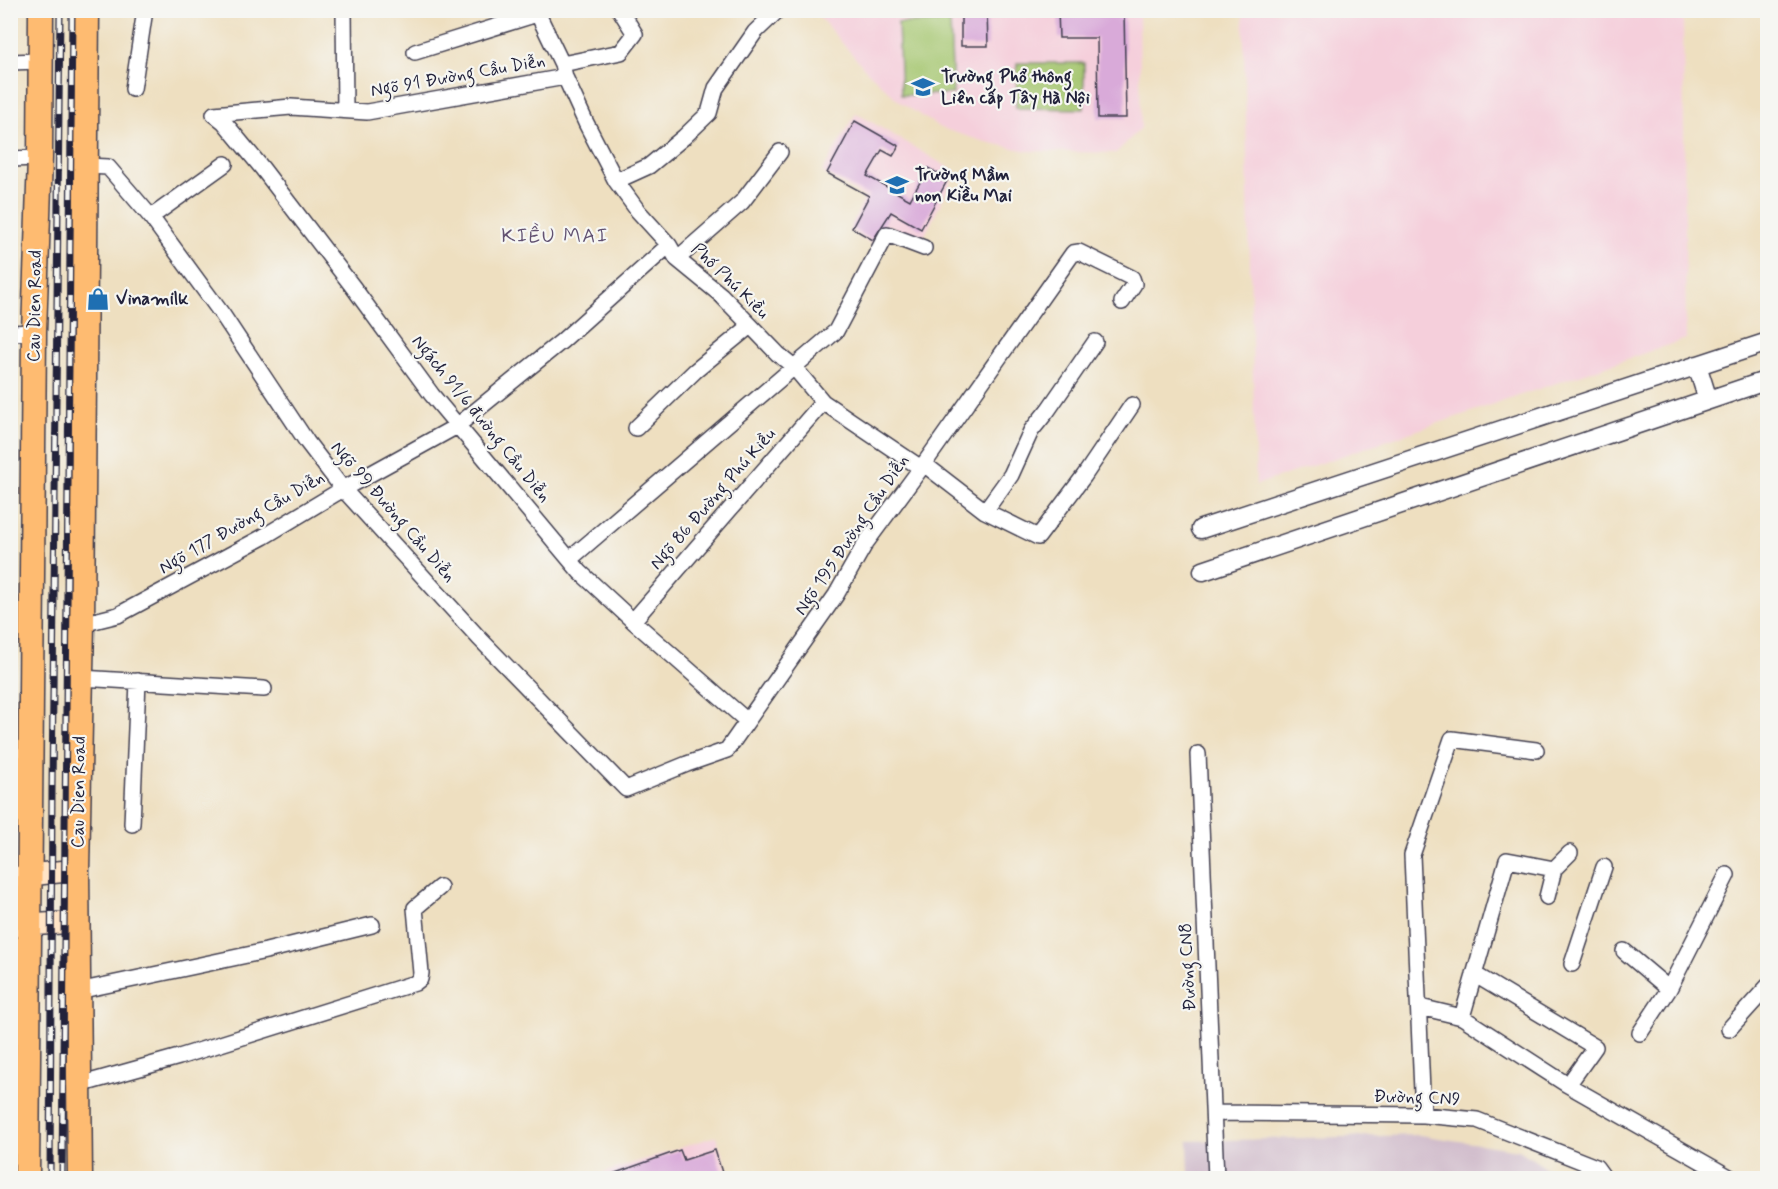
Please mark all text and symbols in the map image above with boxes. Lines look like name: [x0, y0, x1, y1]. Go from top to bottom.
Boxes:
street label: Ngõ 91 Đường Cầu Diễn: [369, 49, 548, 105]
place label: Trường Phổ thông Liên cấp Tây Hà Nội: [941, 65, 1090, 110]
school or university icon: Trường Phổ thông Liên cấp Tây Hà Nội: [910, 74, 936, 100]
place label: Trường Mầm non Kiều Mai: [915, 163, 1012, 208]
school or university icon: Trường Mầm non Kiều Mai: [884, 172, 910, 198]
district label: KIỀU MAI: [501, 222, 609, 250]
street label: Phố Phú Kiều: [686, 238, 774, 324]
street label: Cau Dien Road: [22, 250, 48, 362]
shop icon: Vinamilk: [85, 286, 111, 312]
place label: Vinamilk: [116, 287, 189, 311]
street label: Ngách 91/6 đường Cầu Diễn: [404, 330, 556, 509]
street label: Ngõ 86 Đường Phú Kiều: [645, 423, 783, 576]
street label: Ngõ 99 Đường Cầu Diễn: [323, 436, 461, 589]
street label: Ngõ 195 Đường Cầu Diễn: [789, 450, 916, 621]
street label: Ngõ 177 Đường Cầu Diễn: [155, 466, 330, 582]
street label: Cau Dien Road: [66, 736, 92, 848]
street label: Đường CN8: [1174, 922, 1204, 1012]
street label: Đường CN9: [1373, 1084, 1461, 1114]

